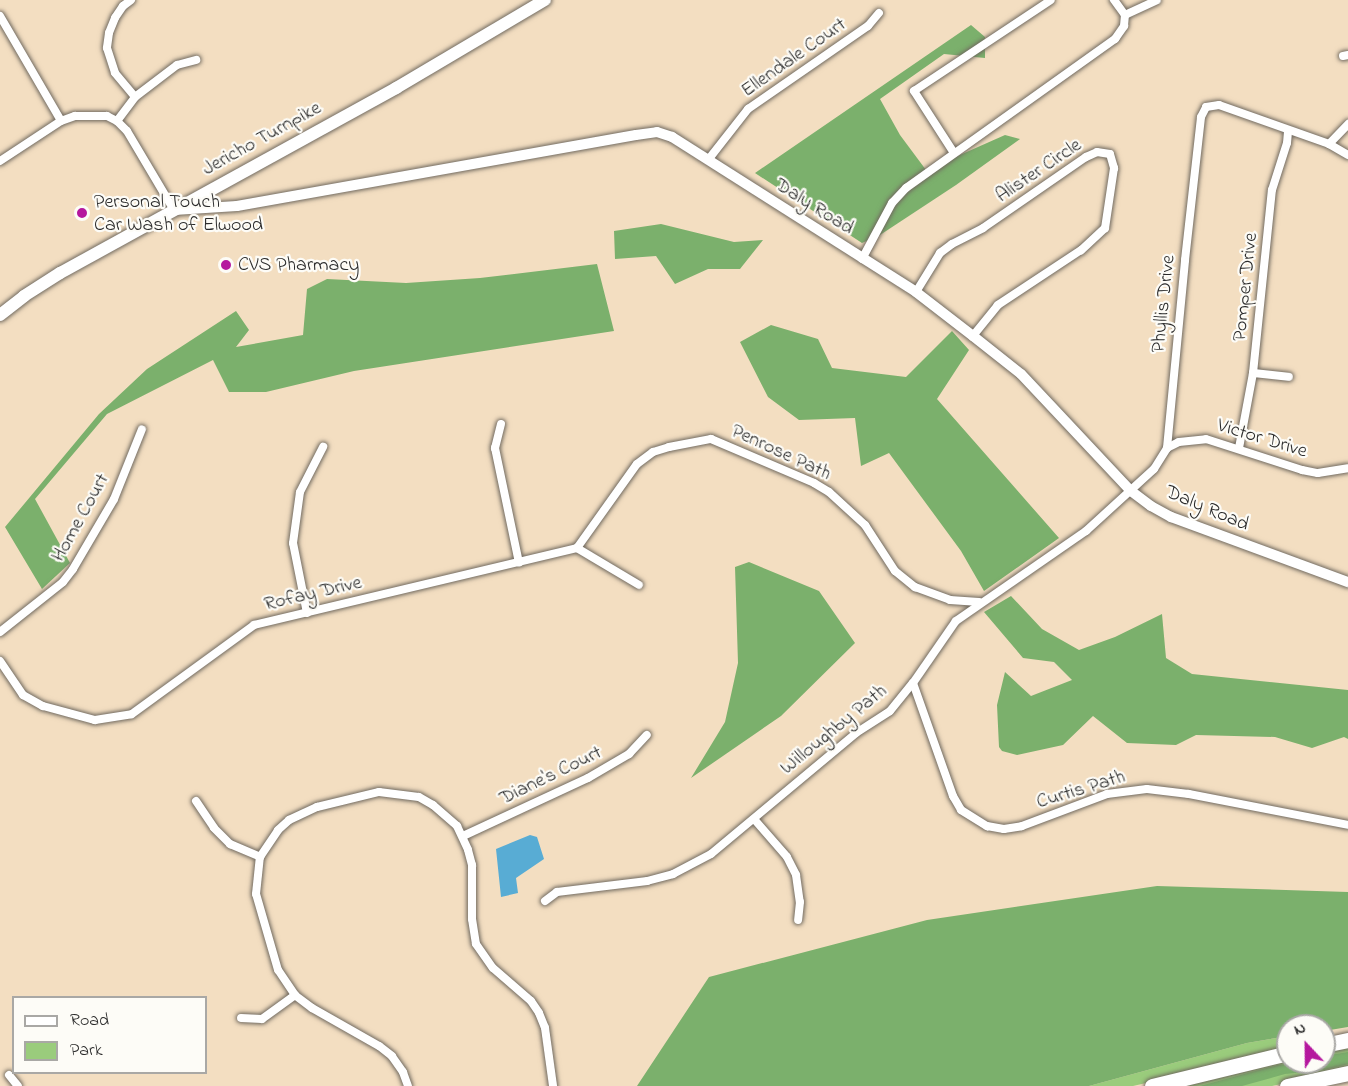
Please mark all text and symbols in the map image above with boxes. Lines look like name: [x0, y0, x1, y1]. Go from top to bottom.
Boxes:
street label: Ellendale Court: [737, 13, 851, 103]
street label: Jericho Turnpike: [198, 96, 326, 182]
street label: Alister Circle: [992, 134, 1086, 208]
street label: Daly Road: [770, 173, 858, 241]
place label: Personal Touch Car Wash of Elwood: [94, 190, 263, 237]
marker: Personal Touch Car Wash of Elwood: [75, 206, 89, 220]
street label: Pomper Drive: [1228, 231, 1264, 343]
place label: CVS Pharmacy: [238, 253, 359, 277]
street label: Phyllis Drive: [1147, 254, 1181, 354]
marker: CVS Pharmacy: [219, 258, 233, 272]
street label: Victor Drive: [1214, 414, 1310, 464]
street label: Penrose Path: [727, 419, 835, 487]
street label: Home Court: [47, 470, 115, 566]
street label: Daly Road: [1162, 481, 1252, 537]
street label: Rofay Drive: [262, 571, 364, 617]
street label: Willoughby Path: [776, 680, 892, 780]
street label: Diane's Court: [496, 741, 606, 811]
street label: Curtis Path: [1034, 765, 1128, 815]
legend: [12, 996, 207, 1074]
text: Road: [70, 1008, 109, 1034]
north arrow: [1276, 1014, 1336, 1074]
text: N: [1290, 1016, 1310, 1042]
text: Park: [70, 1038, 103, 1064]

